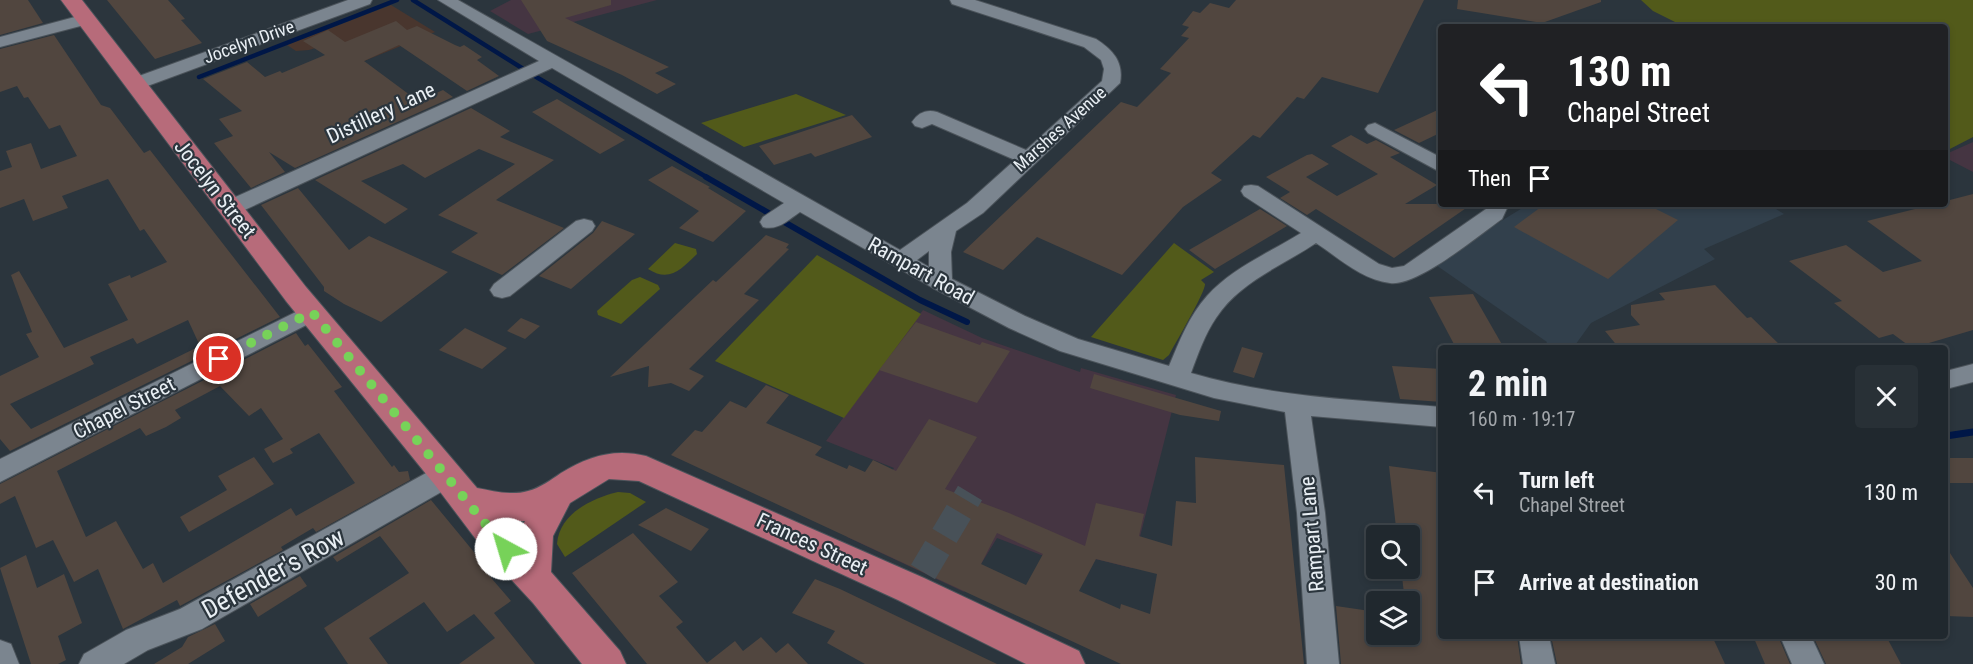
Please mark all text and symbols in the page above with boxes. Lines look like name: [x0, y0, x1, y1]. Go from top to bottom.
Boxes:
street label: Jocelyn Drive: [201, 15, 297, 68]
text: 130 m: [1567, 47, 1672, 96]
icon: left: [1468, 48, 1546, 126]
street label: Distillery Lane: [323, 77, 439, 149]
street label: Marshes Avenue: [1009, 82, 1110, 176]
text: Chapel Street: [1567, 97, 1710, 129]
street label: Jocelyn Street: [169, 135, 261, 243]
icon: arrive: [1523, 162, 1556, 195]
text: Then: [1468, 166, 1511, 191]
street label: Rampart Road: [864, 232, 978, 310]
pin: [193, 333, 244, 384]
icon: arrive: [202, 342, 235, 375]
text: 2 min: [1468, 363, 1548, 405]
button: close: [1855, 365, 1918, 428]
street label: Chapel Street: [69, 372, 179, 444]
text: 160 m · 19:17: [1468, 407, 1575, 431]
text: Turn left: [1519, 468, 1594, 493]
street label: Rampart Lane: [1295, 475, 1329, 593]
icon: left: [1468, 476, 1501, 509]
text: 130 m: [1864, 480, 1918, 505]
text: Chapel Street: [1519, 493, 1625, 517]
street label: Frances Street: [753, 508, 871, 580]
position arrow: [474, 517, 538, 581]
street label: Defender's Row: [197, 522, 349, 624]
map controls: [1366, 525, 1420, 645]
button: search: [1366, 525, 1420, 579]
icon: arrive: [1468, 566, 1501, 599]
text: Arrive at destination: [1519, 570, 1699, 595]
text: 30 m: [1875, 570, 1918, 595]
button: layers: [1366, 591, 1420, 645]

